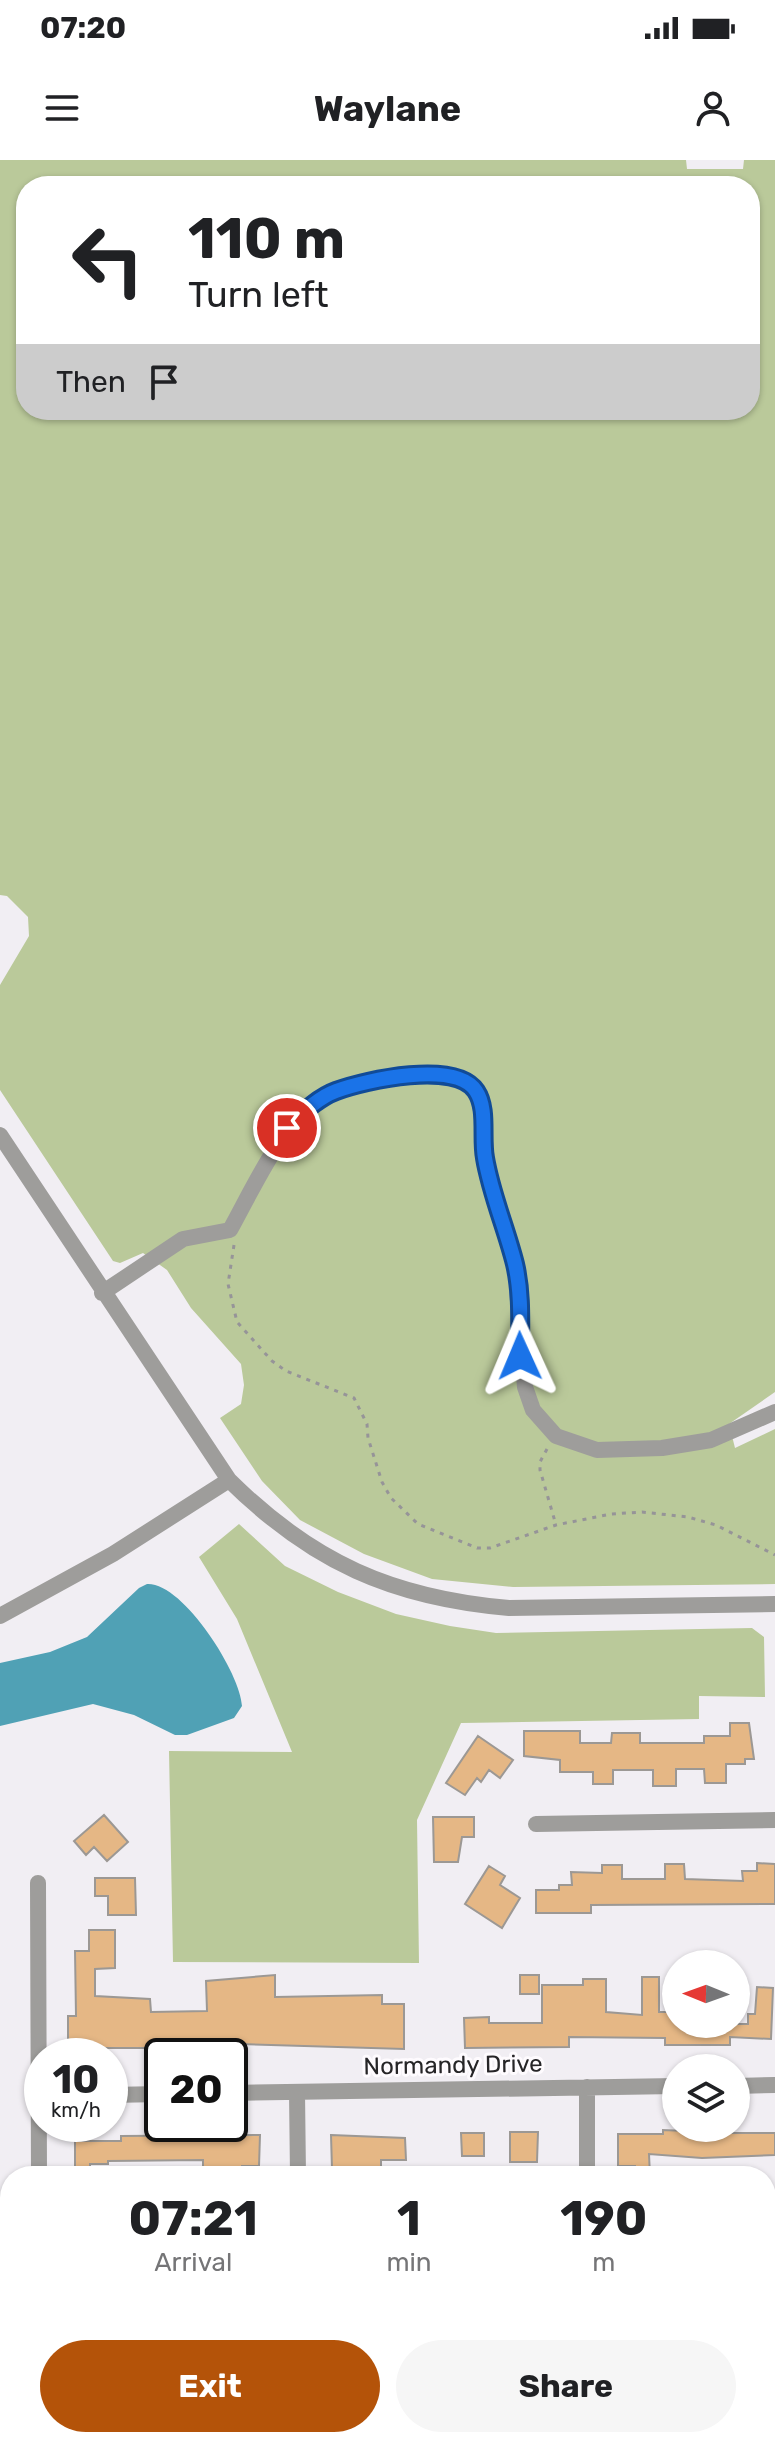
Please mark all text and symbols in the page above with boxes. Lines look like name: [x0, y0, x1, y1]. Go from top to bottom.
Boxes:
text: 07:20: [40, 10, 126, 46]
icon: menu: [40, 86, 84, 130]
icon: person: [691, 86, 735, 130]
text: Waylane: [314, 87, 461, 130]
text: 110 m: [188, 206, 345, 272]
icon: left: [56, 208, 160, 312]
text: Turn left: [188, 273, 329, 316]
icon: arrive: [142, 360, 186, 404]
text: Then: [56, 364, 126, 400]
pin: [253, 1094, 321, 1162]
icon: arrive: [265, 1106, 309, 1150]
position arrow: [478, 1314, 562, 1398]
north arrow: [662, 1950, 750, 2038]
map controls: [662, 1950, 750, 2142]
speed limit sign: 20: [144, 2038, 248, 2142]
street label: Normandy Drive: [363, 2049, 543, 2081]
button: layers: [662, 2054, 750, 2142]
text: 10: [52, 2056, 100, 2103]
text: km/h: [51, 2098, 101, 2122]
text: 07:21: [129, 2190, 258, 2247]
text: 1: [397, 2190, 421, 2247]
text: 190: [560, 2190, 647, 2247]
text: Arrival: [154, 2247, 232, 2278]
text: min: [386, 2247, 432, 2278]
text: m: [592, 2247, 615, 2278]
button: Exit: [40, 2340, 380, 2432]
button: Share: [396, 2340, 736, 2432]

